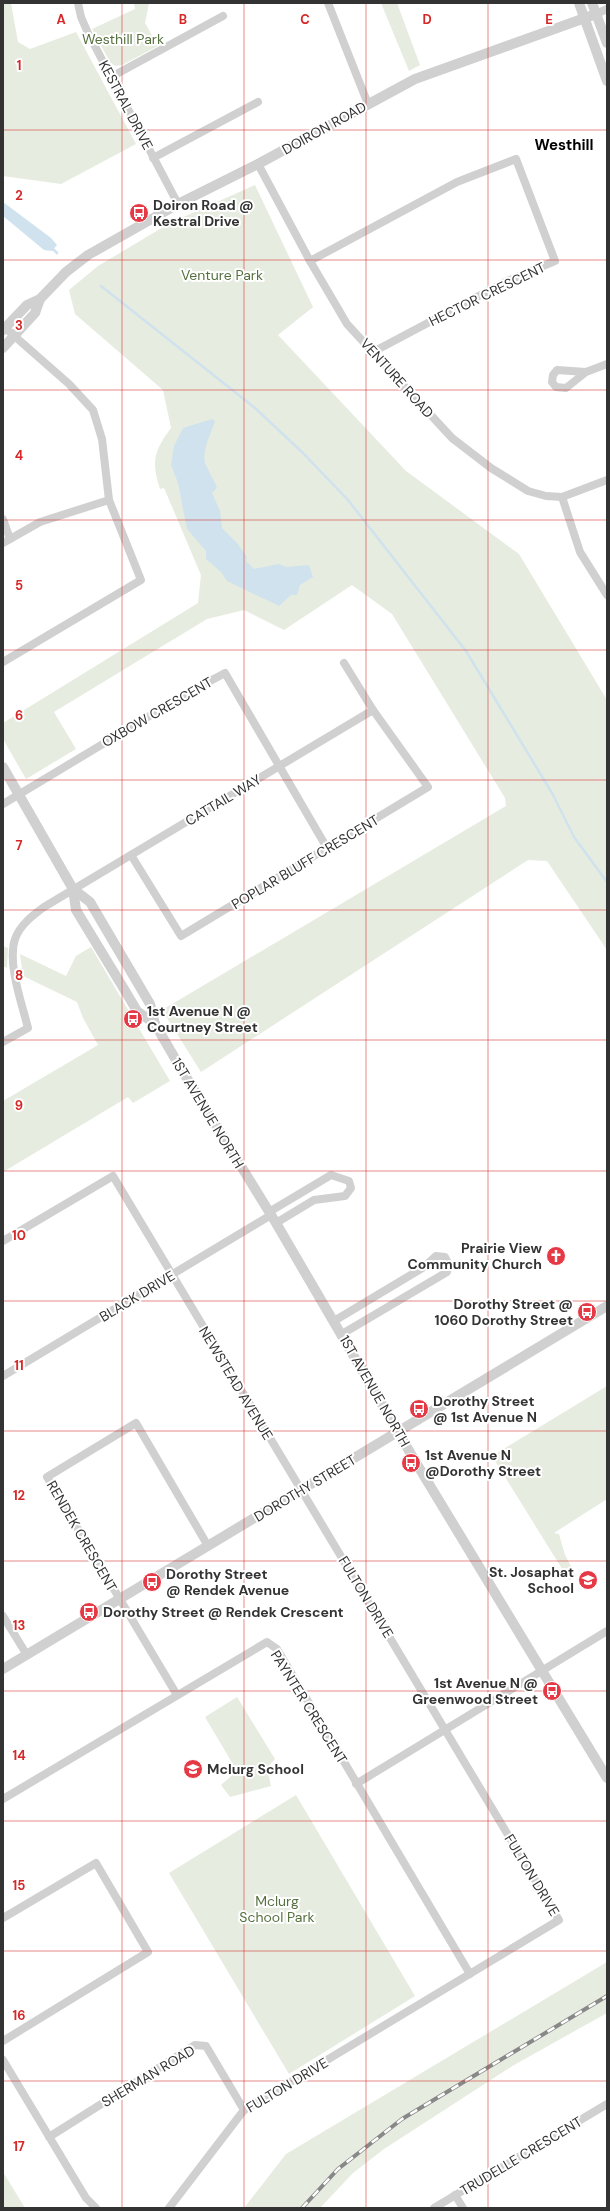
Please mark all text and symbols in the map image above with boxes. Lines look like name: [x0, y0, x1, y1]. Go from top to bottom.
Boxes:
text: A: [56, 11, 66, 28]
text: B: [179, 11, 187, 28]
text: C: [300, 11, 310, 28]
text: D: [422, 11, 432, 28]
text: E: [545, 11, 553, 28]
park label: Westhill Park: [82, 30, 164, 48]
text: 1: [17, 57, 21, 74]
street label: KESTRAL DRIVE: [95, 57, 157, 153]
street label: DOIRON ROAD: [279, 97, 369, 159]
district label: Westhill: [534, 135, 594, 155]
text: 2: [15, 187, 23, 204]
place label: Doiron Road @ Kestral Drive: [153, 196, 254, 230]
bus stop icon: Doiron Road @ Kestral Drive: [128, 202, 150, 224]
street label: HECTOR CRESCENT: [426, 258, 548, 330]
park label: Venture Park: [181, 266, 263, 284]
text: 3: [15, 317, 23, 334]
street label: VENTURE ROAD: [356, 334, 438, 422]
text: 4: [15, 447, 23, 464]
text: 5: [15, 577, 23, 594]
street label: OXBOW CRESCENT: [99, 673, 216, 751]
text: 6: [15, 707, 23, 724]
street label: CATTAIL WAY: [182, 770, 264, 830]
street label: POPLAR BLUFF CRESCENT: [228, 811, 382, 913]
text: 7: [16, 837, 23, 854]
text: 8: [15, 967, 23, 984]
place label: 1st Avenue N @ Courtney Street: [147, 1002, 258, 1036]
bus stop icon: 1st Avenue N @ Courtney Street: [122, 1008, 144, 1030]
street label: 1ST AVENUE NORTH: [168, 1054, 248, 1172]
text: 9: [15, 1097, 23, 1114]
text: 10: [12, 1227, 26, 1244]
place label: Prairie View Community Church: [408, 1239, 543, 1273]
church icon: Prairie View Community Church: [545, 1245, 567, 1267]
street label: BLACK DRIVE: [96, 1266, 178, 1326]
place label: Dorothy Street @ 1060 Dorothy Street: [435, 1295, 573, 1329]
bus stop icon: Dorothy Street @ 1060 Dorothy Street: [576, 1301, 598, 1323]
street label: NEWSTEAD AVENUE: [195, 1323, 277, 1443]
street label: 1ST AVENUE NORTH: [336, 1332, 414, 1450]
text: 11: [14, 1357, 24, 1374]
place label: Dorothy Street @ 1st Avenue N: [433, 1392, 537, 1426]
bus stop icon: Dorothy Street @ 1st Avenue N: [408, 1398, 430, 1420]
place label: 1st Avenue N @Dorothy Street: [425, 1446, 541, 1480]
street label: DOROTHY STREET: [251, 1450, 360, 1526]
bus stop icon: 1st Avenue N @Dorothy Street: [400, 1452, 422, 1474]
street label: RENDEK CRESCENT: [43, 1477, 121, 1595]
text: 12: [13, 1487, 25, 1504]
street label: FULTON DRIVE: [334, 1553, 398, 1641]
place label: St. Josaphat School: [489, 1563, 574, 1597]
place label: Dorothy Street @ Rendek Avenue: [166, 1565, 289, 1599]
school or university icon: St. Josaphat School: [577, 1569, 599, 1591]
bus stop icon: Dorothy Street @ Rendek Avenue: [141, 1571, 163, 1593]
bus stop icon: Dorothy Street @ Rendek Crescent: [78, 1601, 100, 1623]
place label: Dorothy Street @ Rendek Crescent: [103, 1603, 344, 1621]
text: 13: [13, 1617, 25, 1634]
street label: PAYNTER CRESCENT: [267, 1647, 351, 1767]
place label: 1st Avenue N @ Greenwood Street: [412, 1674, 538, 1708]
bus stop icon: 1st Avenue N @ Greenwood Street: [541, 1680, 563, 1702]
text: 14: [12, 1747, 26, 1764]
school or university icon: Mclurg School: [182, 1758, 204, 1780]
place label: Mclurg School: [207, 1760, 304, 1778]
street label: FULTON DRIVE: [500, 1831, 564, 1919]
text: 15: [13, 1877, 25, 1894]
park label: Mclurg School Park: [239, 1892, 315, 1926]
text: 16: [13, 2007, 25, 2024]
street label: SHERMAN ROAD: [98, 2041, 198, 2111]
street label: FULTON DRIVE: [243, 2053, 331, 2117]
street label: TRUDELLE CRESCENT: [457, 2112, 585, 2200]
text: 17: [13, 2138, 25, 2155]

